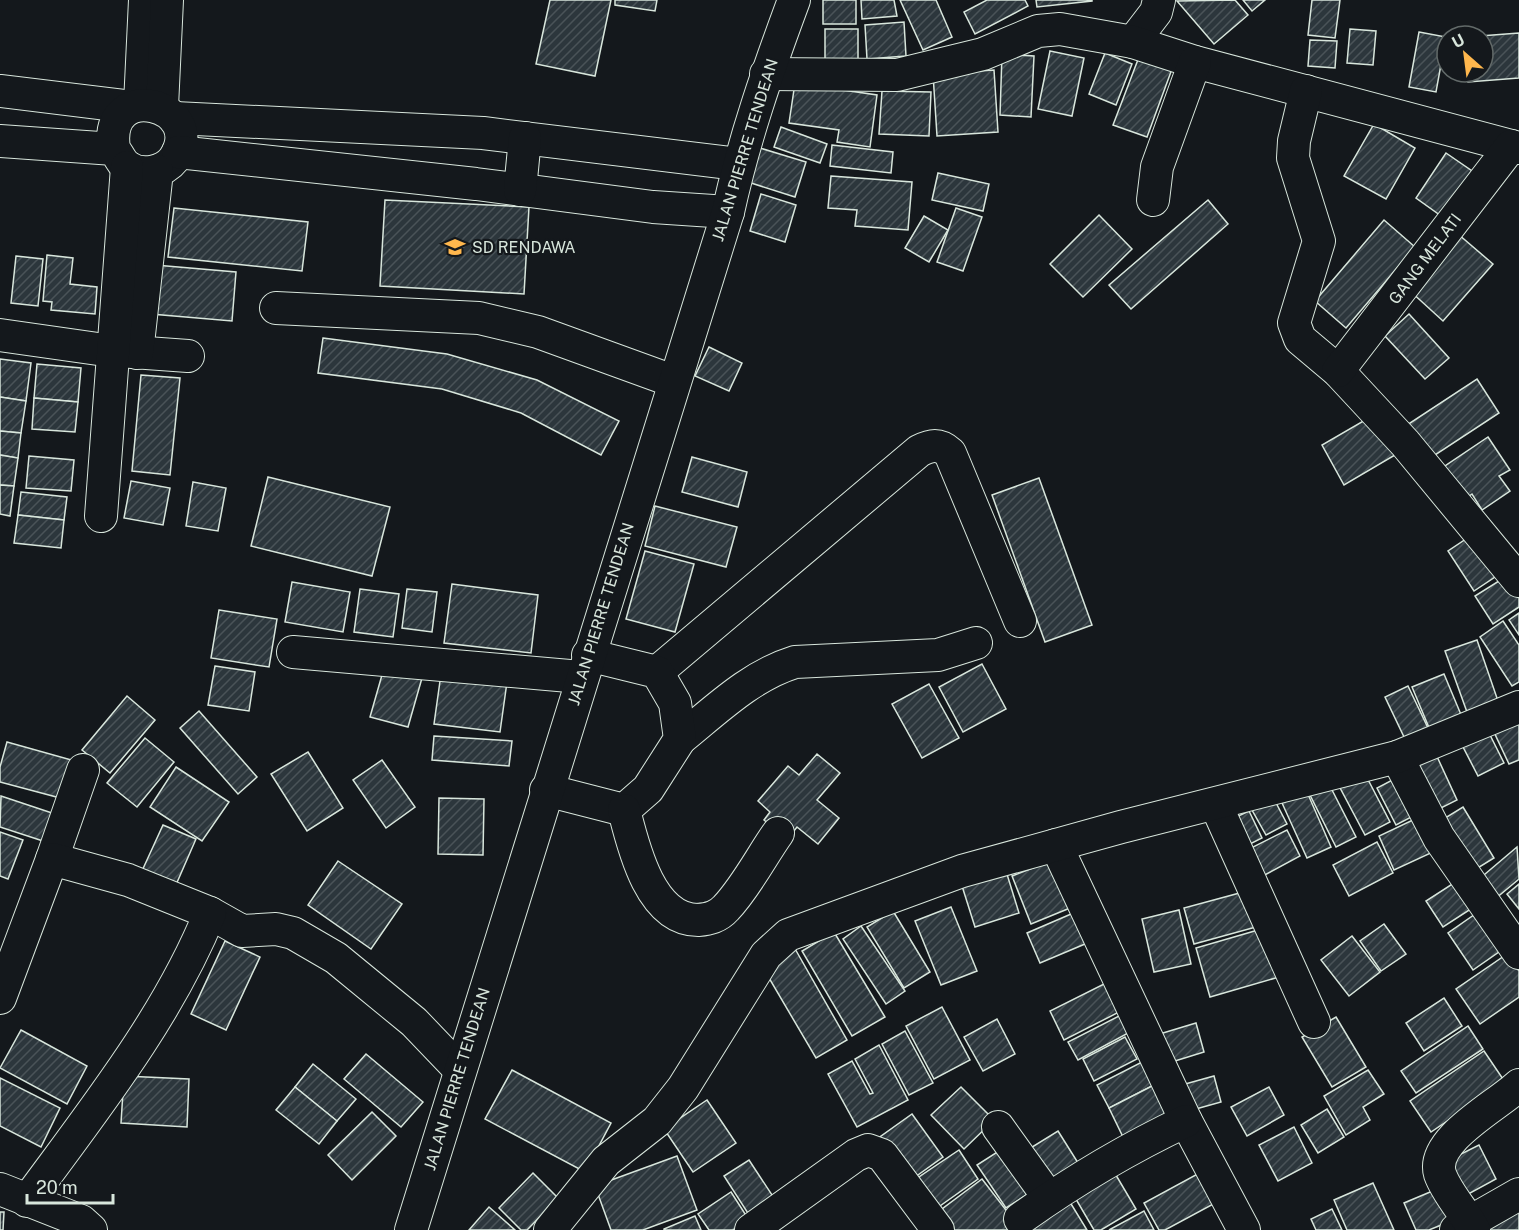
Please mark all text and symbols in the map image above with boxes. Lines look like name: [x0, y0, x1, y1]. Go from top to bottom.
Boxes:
north arrow: [1435, 24, 1495, 84]
text: U: [1449, 30, 1468, 52]
street label: JALAN PIERRE TENDEAN: [708, 56, 782, 244]
street label: GANG MELATI: [1385, 210, 1465, 308]
school or university icon: SD RENDAWA: [443, 235, 467, 259]
place label: SD RENDAWA: [472, 238, 576, 257]
street label: JALAN PIERRE TENDEAN: [564, 520, 638, 708]
street label: JALAN PIERRE TENDEAN: [420, 985, 494, 1173]
scale bar: [27, 1167, 112, 1205]
text: 20 m: [36, 1177, 78, 1198]

